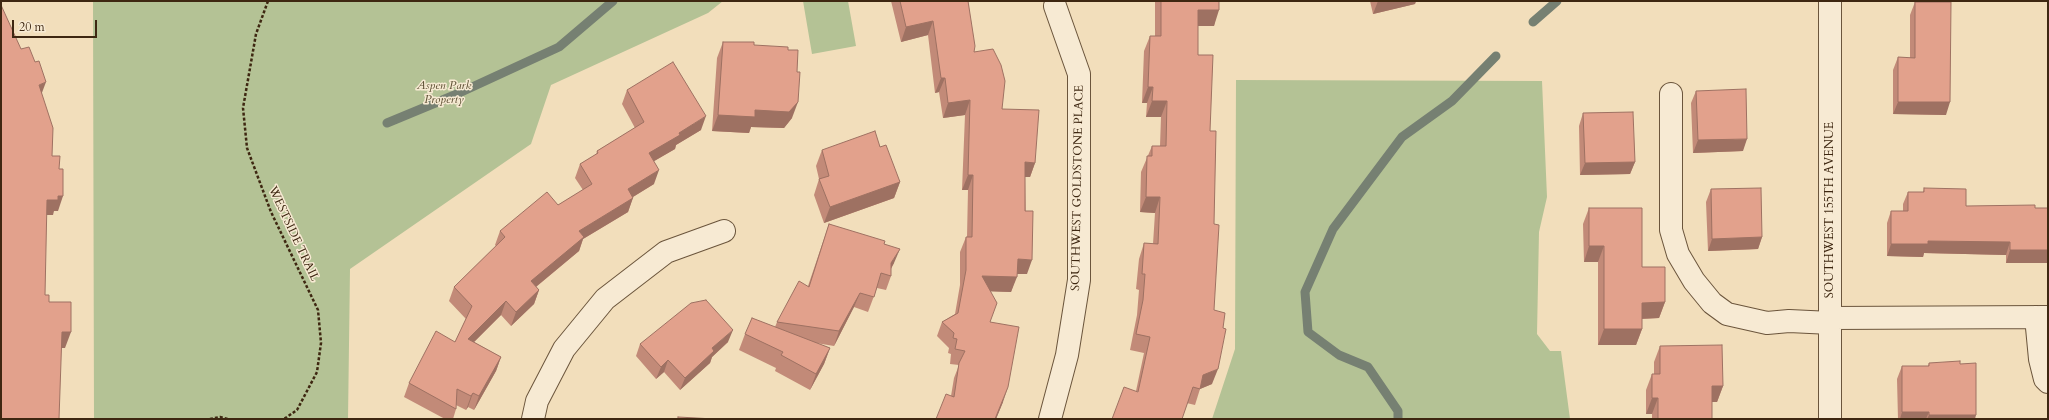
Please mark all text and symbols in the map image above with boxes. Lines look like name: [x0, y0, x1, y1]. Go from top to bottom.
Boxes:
scale bar: [14, 12, 99, 38]
text: 20 m: [19, 19, 45, 35]
park label: Aspen Park Property: [417, 79, 471, 107]
street label: SOUTHWEST GOLDSTONE PLACE: [1069, 85, 1087, 291]
street label: SOUTHWEST 155TH AVENUE: [1823, 122, 1837, 298]
street label: WESTSIDE TRAIL: [265, 184, 321, 284]

